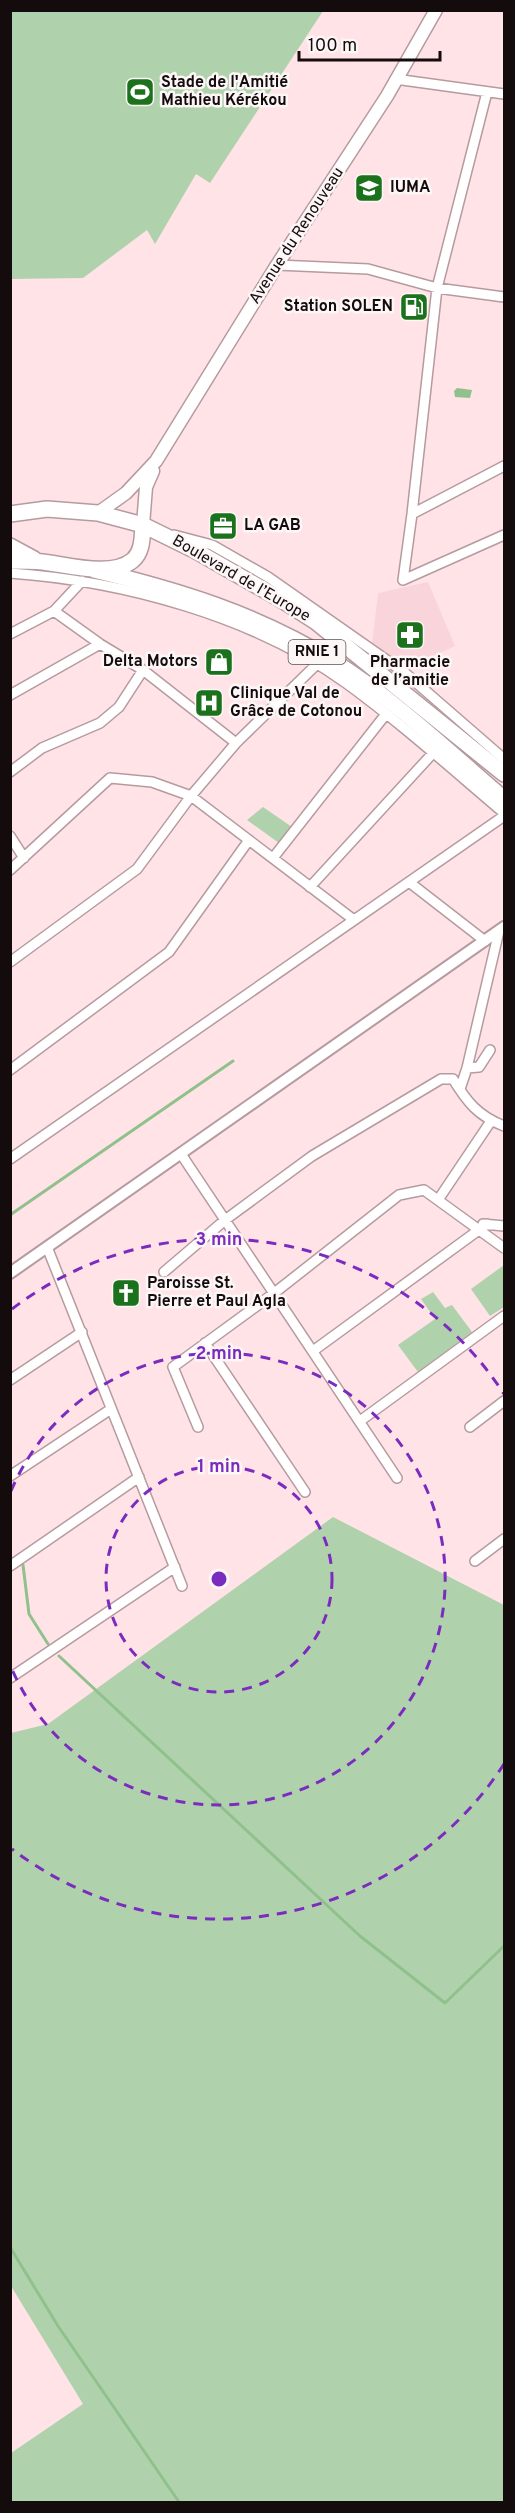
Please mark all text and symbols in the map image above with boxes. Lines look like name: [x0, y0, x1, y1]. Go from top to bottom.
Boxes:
scale bar: [299, 24, 440, 62]
text: 100 m: [308, 35, 357, 58]
place label: Stade de l'Amitié Mathieu Kérékou: [161, 73, 288, 111]
sports icon: Stade de l'Amitié Mathieu Kérékou: [124, 76, 156, 108]
street label: Avenue du Renouveau: [245, 164, 349, 308]
school or university icon: IUMA: [353, 172, 385, 204]
place label: IUMA: [390, 178, 430, 198]
fuel station icon: Station SOLEN: [398, 291, 430, 323]
place label: Station SOLEN: [284, 297, 393, 317]
office icon: LA GAB: [207, 510, 239, 542]
place label: LA GAB: [244, 516, 301, 536]
street label: Boulevard de l’Europe: [168, 531, 314, 627]
pharmacy icon: Pharmacie de l’amitie: [394, 619, 426, 651]
road number: RNIE 1: [288, 640, 346, 664]
shop icon: Delta Motors: [203, 646, 235, 678]
place label: Delta Motors: [103, 652, 198, 672]
place label: Pharmacie de l’amitie: [370, 653, 450, 691]
place label: Clinique Val de Grâce de Cotonou: [230, 684, 362, 722]
hospital icon: Clinique Val de Grâce de Cotonou: [193, 687, 225, 719]
text: 3 min: [196, 1229, 242, 1252]
place label: Paroisse St. Pierre et Paul Agla: [147, 1274, 286, 1312]
church icon: Paroisse St. Pierre et Paul Agla: [110, 1277, 142, 1309]
text: 2 min: [195, 1343, 243, 1366]
text: 1 min: [197, 1456, 241, 1479]
centre of rings: [209, 1569, 229, 1589]

